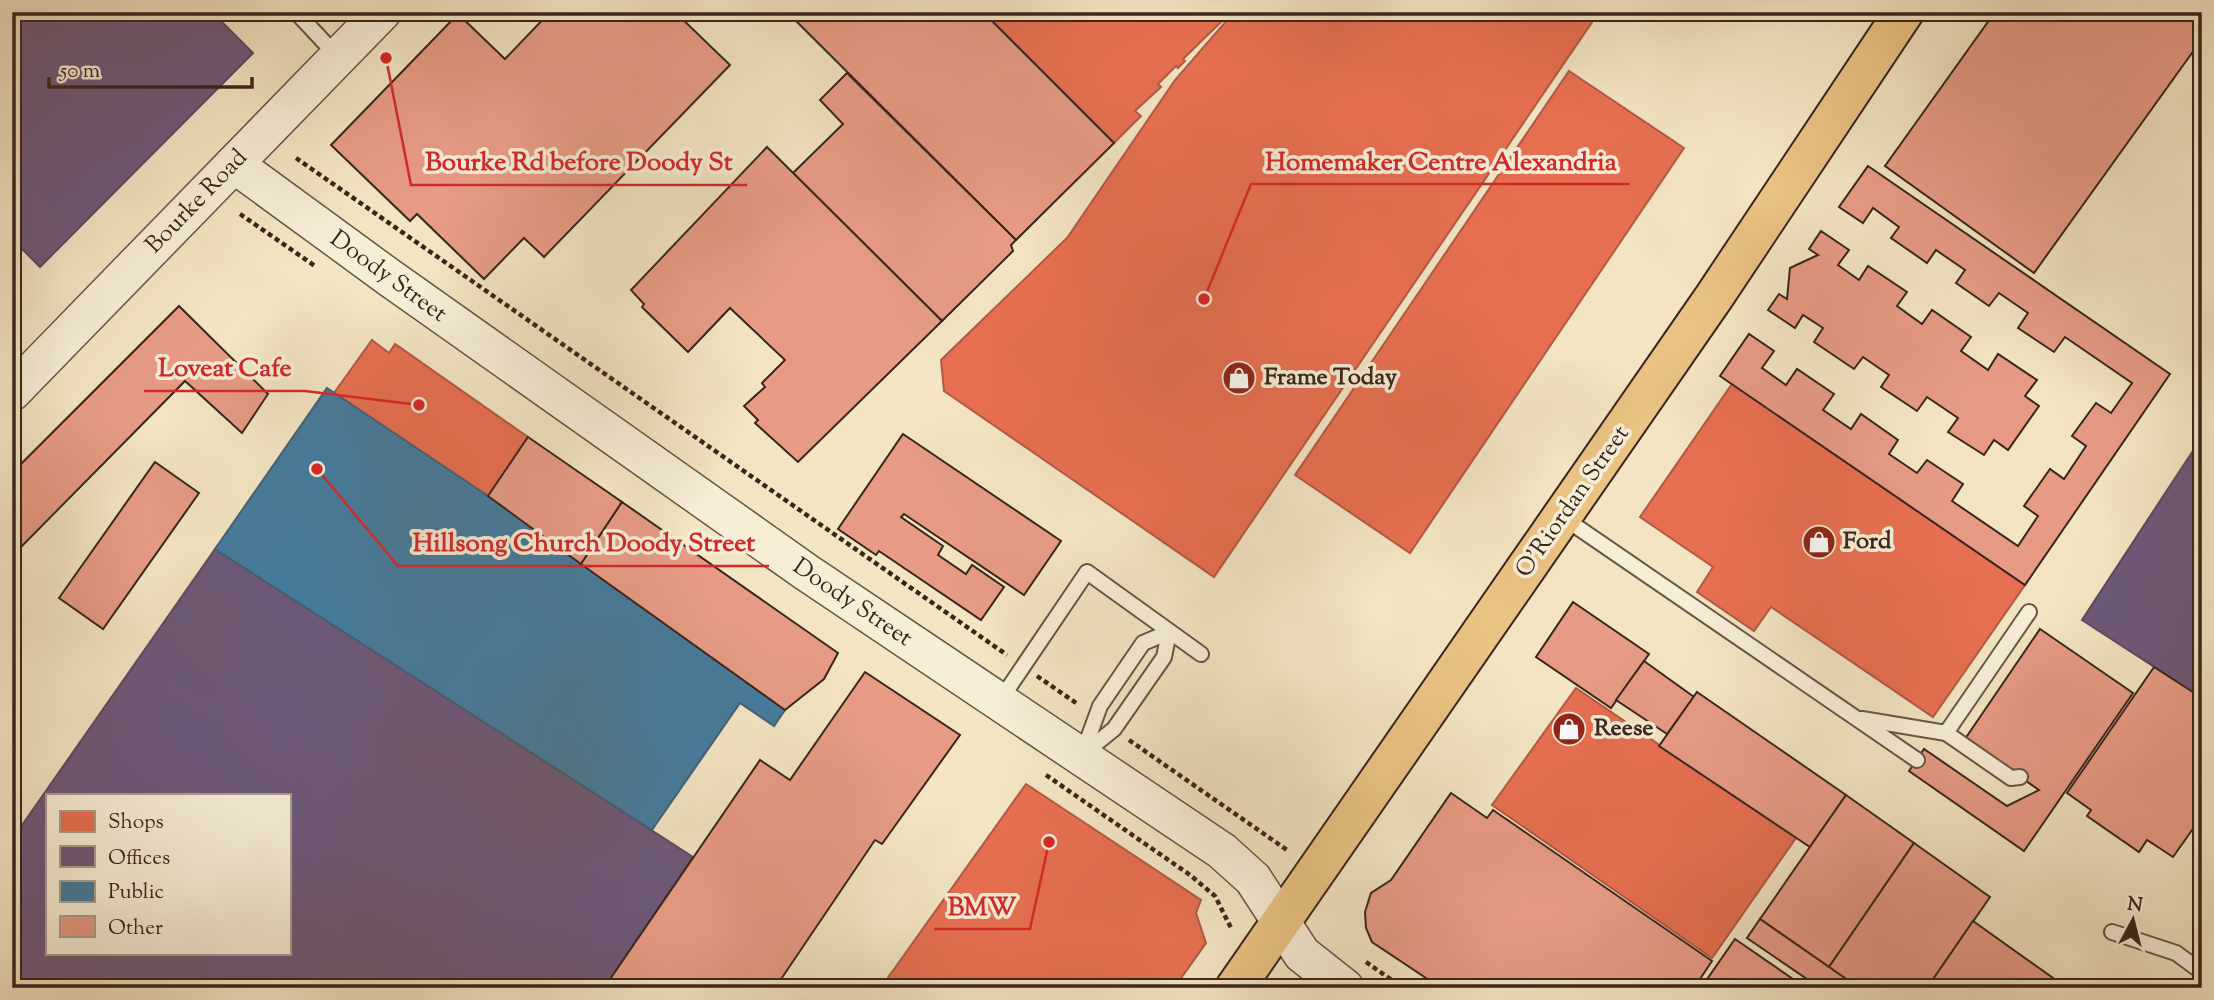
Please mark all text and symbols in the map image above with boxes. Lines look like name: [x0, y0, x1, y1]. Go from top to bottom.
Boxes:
scale bar: [49, 46, 252, 90]
text: 50 m: [59, 57, 100, 87]
callout: Homemaker Centre Alexandria: [1251, 137, 1630, 184]
callout: Bourke Rd before Doody St: [411, 138, 747, 185]
street label: Bourke Road: [138, 142, 256, 262]
text: Bourke Rd before Doody St: [425, 145, 733, 182]
text: Homemaker Centre Alexandria: [1265, 145, 1617, 182]
street label: Doody Street: [322, 223, 454, 331]
callout: Loveat Cafe: [144, 344, 305, 391]
text: Loveat Cafe: [158, 351, 292, 388]
shop icon: Frame Today: [1220, 359, 1258, 397]
place label: Frame Today: [1264, 361, 1397, 395]
street label: O'Riordan Street: [1508, 419, 1638, 585]
callout: Hillsong Church Doody Street: [398, 519, 769, 566]
shop icon: Ford: [1800, 523, 1838, 561]
place label: Ford: [1843, 525, 1892, 559]
text: Hillsong Church Doody Street: [413, 526, 755, 563]
street label: Doody Street: [785, 550, 919, 656]
shop icon: Reese: [1550, 710, 1588, 748]
place label: Reese: [1594, 712, 1654, 746]
legend: [46, 794, 290, 954]
text: Shops: [108, 808, 164, 838]
text: Offices: [108, 844, 170, 874]
text: Public: [108, 878, 164, 908]
callout: BMW: [934, 882, 1030, 929]
north arrow: [2098, 884, 2168, 954]
text: BMW: [948, 890, 1017, 927]
text: N: [2126, 891, 2144, 920]
text: Other: [108, 914, 163, 944]

